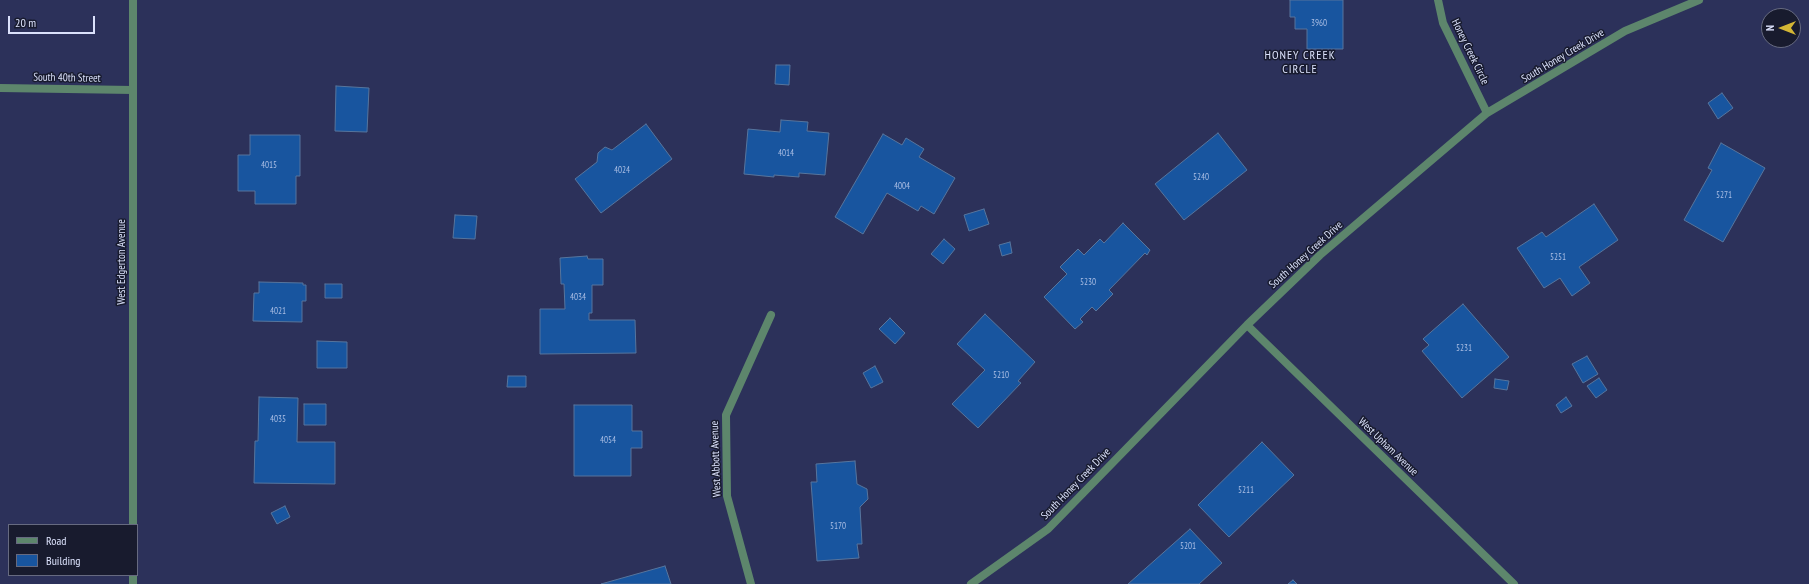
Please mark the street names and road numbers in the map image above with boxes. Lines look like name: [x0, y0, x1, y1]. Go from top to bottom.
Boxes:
street label: Honey Creek Circle: [1448, 17, 1492, 87]
street label: South Honey Creek Drive: [1519, 26, 1607, 86]
street label: South 40th Street: [33, 71, 101, 85]
street label: West Edgerton Avenue: [115, 219, 129, 305]
street label: South Honey Creek Drive: [1267, 219, 1345, 291]
street label: West Upham Avenue: [1355, 415, 1421, 479]
street label: West Abbott Avenue: [708, 421, 724, 497]
street label: South Honey Creek Drive: [1039, 446, 1113, 522]

